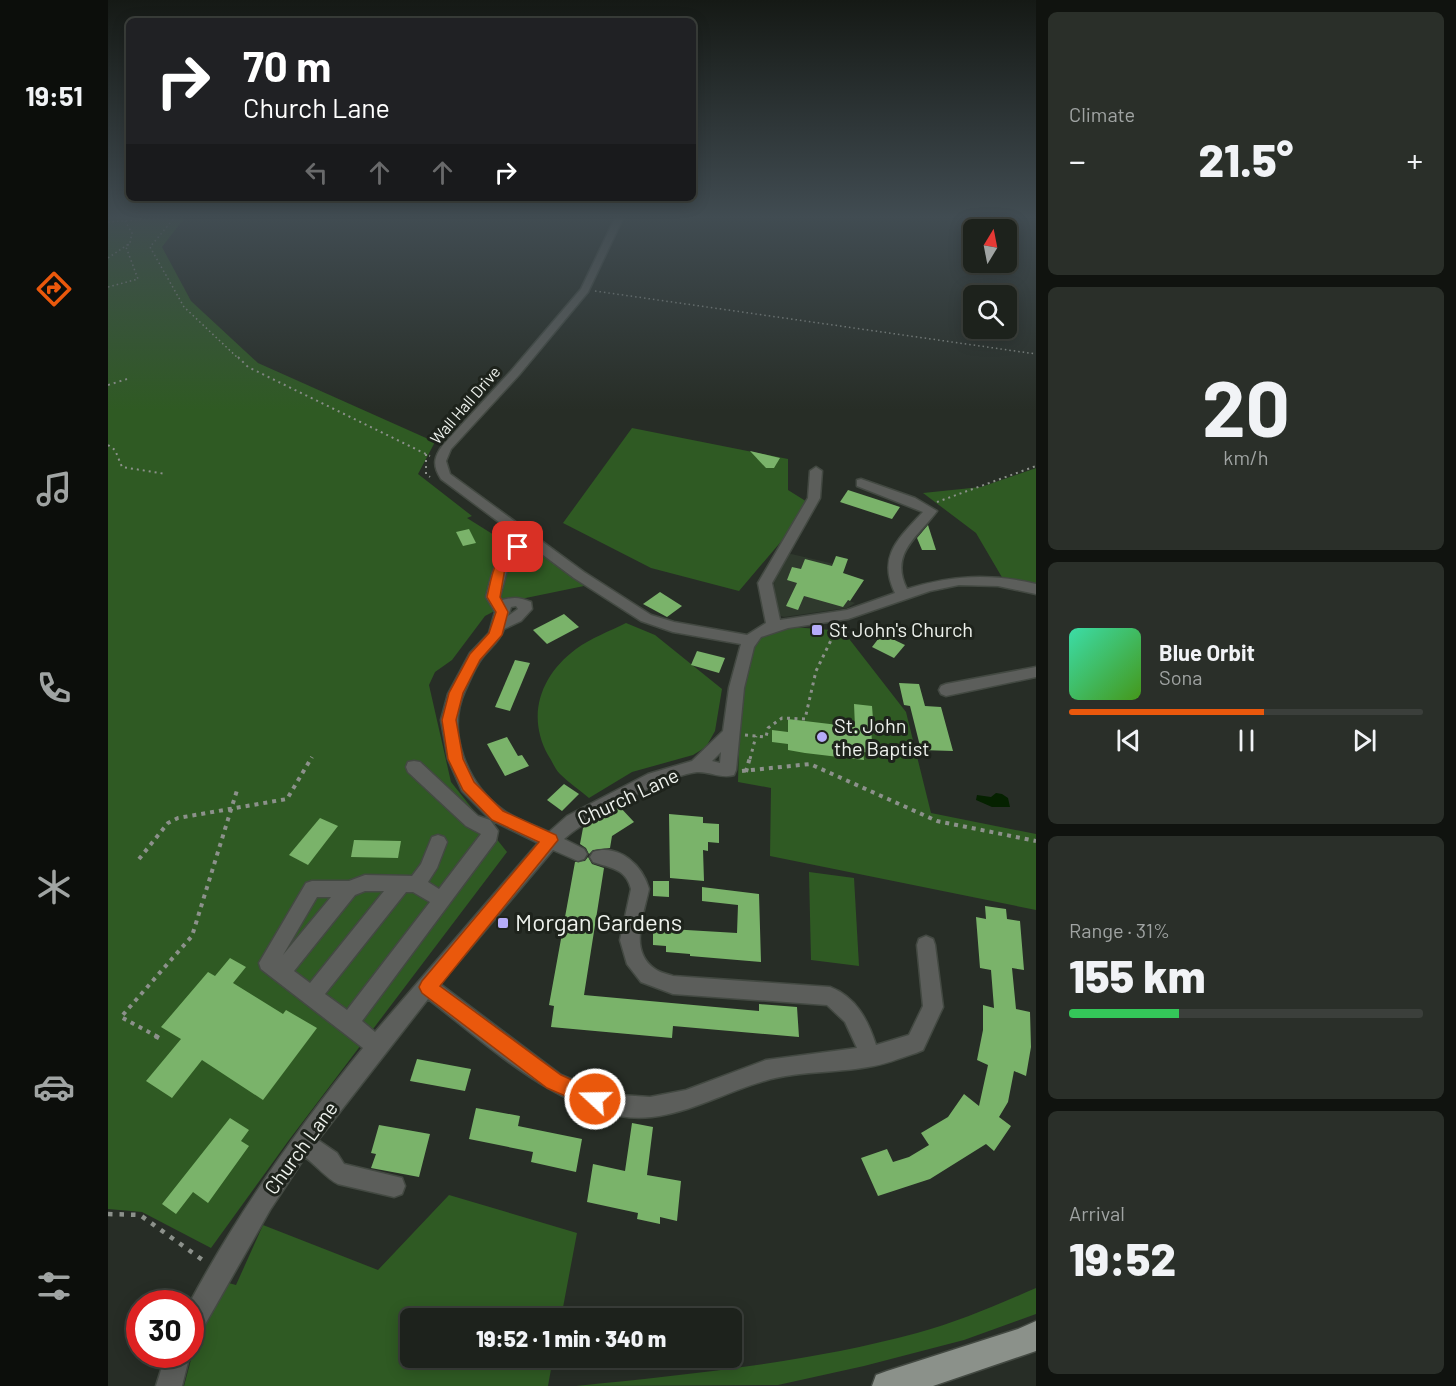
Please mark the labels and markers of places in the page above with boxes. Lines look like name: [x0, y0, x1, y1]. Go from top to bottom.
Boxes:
pin: [492, 521, 543, 572]
place label: St John's Church: [829, 617, 973, 641]
marker: St John's Church: [810, 623, 824, 637]
place label: St. John the Baptist: [834, 713, 930, 760]
marker: St. John the Baptist: [815, 730, 829, 744]
place label: Morgan Gardens: [515, 907, 682, 936]
marker: Morgan Gardens: [496, 916, 510, 930]

